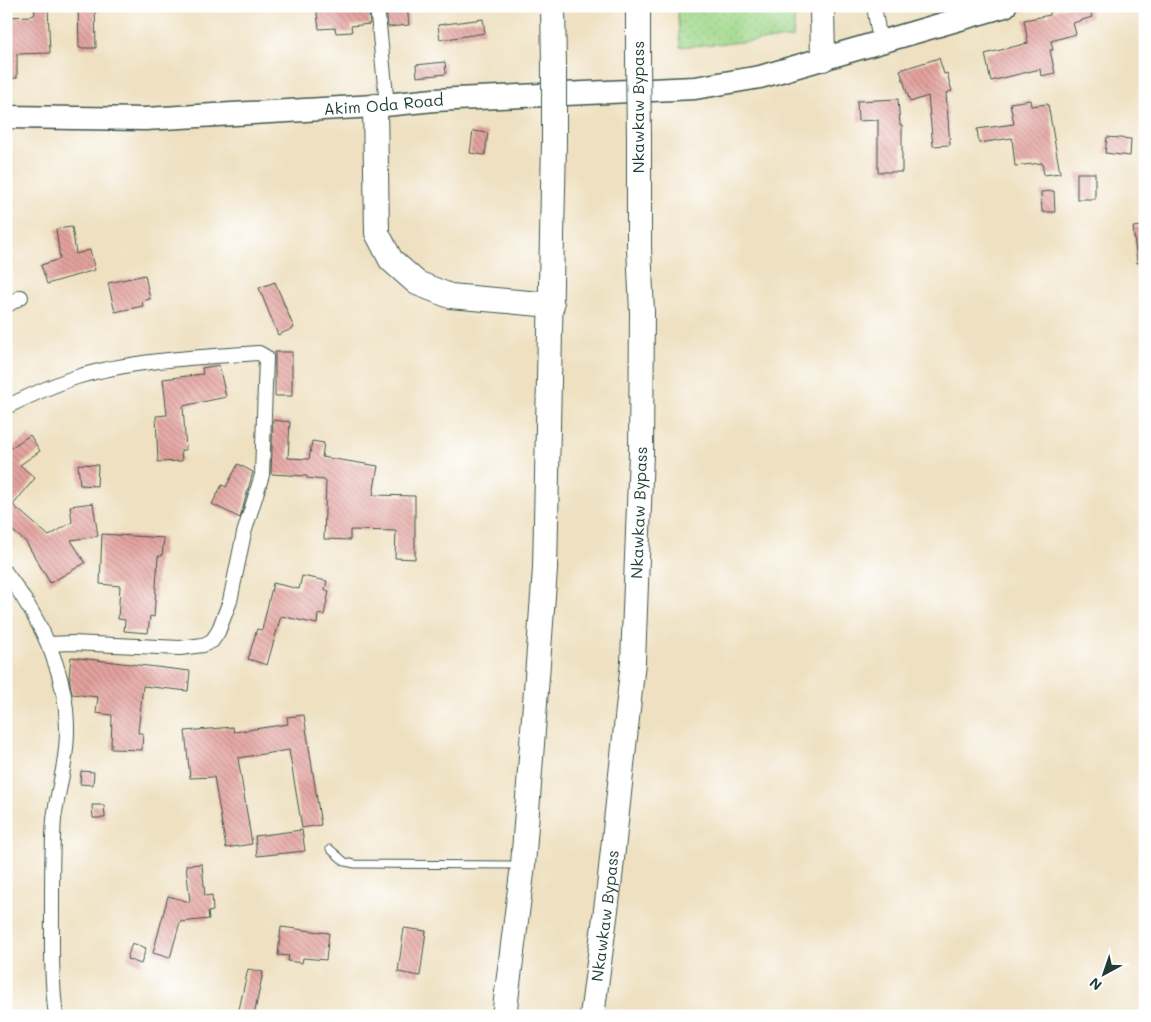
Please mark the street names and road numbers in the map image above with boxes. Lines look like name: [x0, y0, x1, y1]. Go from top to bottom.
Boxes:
street label: Nkawkaw Bypass: [627, 41, 648, 173]
street label: Akim Oda Road: [323, 89, 444, 119]
street label: Nkawkaw Bypass: [625, 446, 651, 579]
street label: Nkawkaw Bypass: [586, 849, 623, 983]

